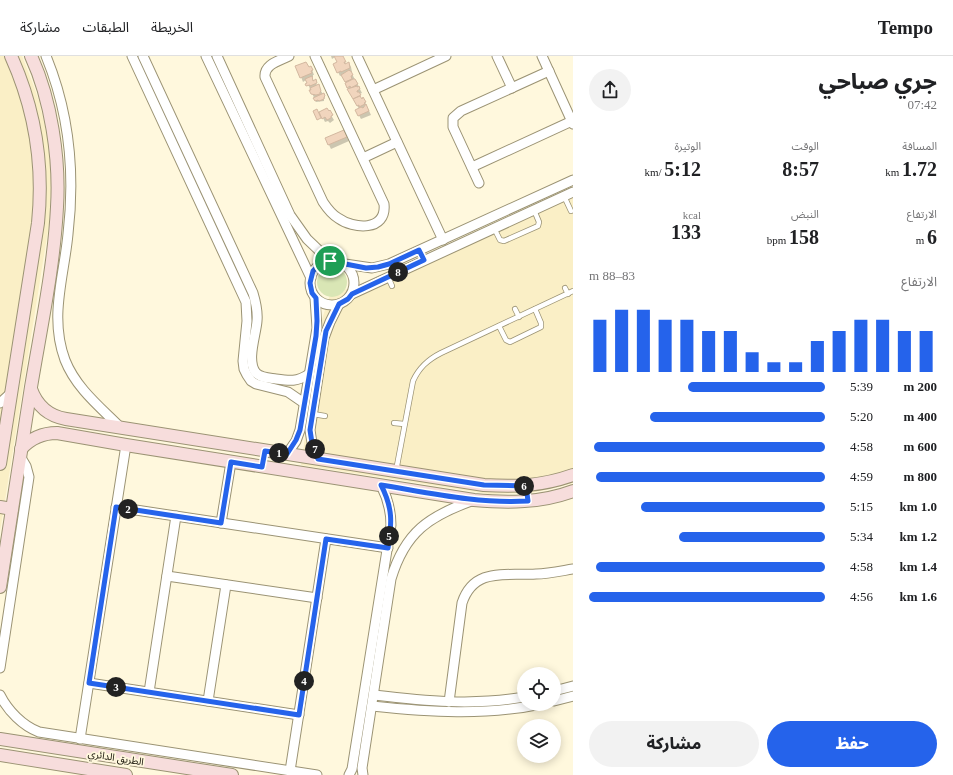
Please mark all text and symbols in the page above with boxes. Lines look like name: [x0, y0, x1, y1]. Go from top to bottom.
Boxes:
text: Tempo: [878, 17, 933, 38]
text: مشاركة: [20, 20, 60, 35]
text: الطبقات: [82, 20, 129, 35]
text: الخريطة: [151, 20, 193, 35]
button: share: [589, 69, 631, 111]
text: جري صباحي: [818, 69, 937, 94]
text: 07:42: [907, 97, 937, 112]
text: الوتيرة: [675, 140, 701, 152]
text: الوقت: [791, 140, 819, 152]
text: المسافة: [902, 140, 937, 152]
text: 5:12: [664, 158, 701, 180]
text: 8:57: [782, 158, 819, 180]
text: 1.72: [902, 158, 937, 180]
text: /km: [644, 166, 664, 178]
text: km: [885, 166, 902, 178]
text: النبض: [791, 208, 819, 220]
text: الارتفاع: [907, 208, 937, 220]
text: kcal: [683, 209, 701, 221]
text: 133: [671, 221, 701, 243]
text: 158: [789, 226, 819, 248]
text: 6: [927, 226, 937, 248]
text: bpm: [767, 234, 789, 246]
text: m: [916, 234, 927, 246]
pin: [313, 244, 347, 278]
icon: arrive: [319, 250, 341, 272]
pin: 8: [388, 262, 408, 282]
text: 8: [395, 266, 401, 278]
text: 83–88 m: [589, 268, 635, 283]
text: الارتفاع: [901, 274, 937, 289]
text: 5:39: [850, 379, 873, 394]
text: 200 m: [903, 379, 937, 394]
text: 5:20: [850, 409, 873, 424]
text: 400 m: [903, 409, 937, 424]
pin: 7: [305, 439, 325, 459]
text: 4:58: [850, 439, 873, 454]
text: 600 m: [903, 439, 937, 454]
pin: 1: [269, 443, 289, 463]
text: 7: [312, 443, 318, 455]
text: 1: [276, 447, 282, 459]
text: 4:59: [850, 469, 873, 484]
text: 800 m: [903, 469, 937, 484]
pin: 6: [514, 476, 534, 496]
text: 6: [521, 480, 527, 492]
pin: 2: [118, 499, 138, 519]
text: 5:15: [850, 499, 873, 514]
text: 1.0 km: [899, 499, 937, 514]
text: 2: [125, 503, 131, 515]
pin: 5: [379, 526, 399, 546]
text: 5:34: [850, 529, 873, 544]
text: 1.2 km: [899, 529, 937, 544]
text: 5: [386, 530, 392, 542]
text: 4:58: [850, 559, 873, 574]
text: 1.4 km: [899, 559, 937, 574]
text: 4:56: [850, 589, 873, 604]
text: 1.6 km: [899, 589, 937, 604]
map controls: [517, 667, 561, 763]
button: locate: [517, 667, 561, 711]
pin: 4: [294, 671, 314, 691]
text: 4: [301, 675, 307, 687]
pin: 3: [106, 677, 126, 697]
text: 3: [113, 681, 119, 693]
button: layers: [517, 719, 561, 763]
button: مشاركة: [589, 721, 759, 767]
button: حفظ: [767, 721, 937, 767]
street label: الطريق الدائري: [87, 748, 145, 770]

